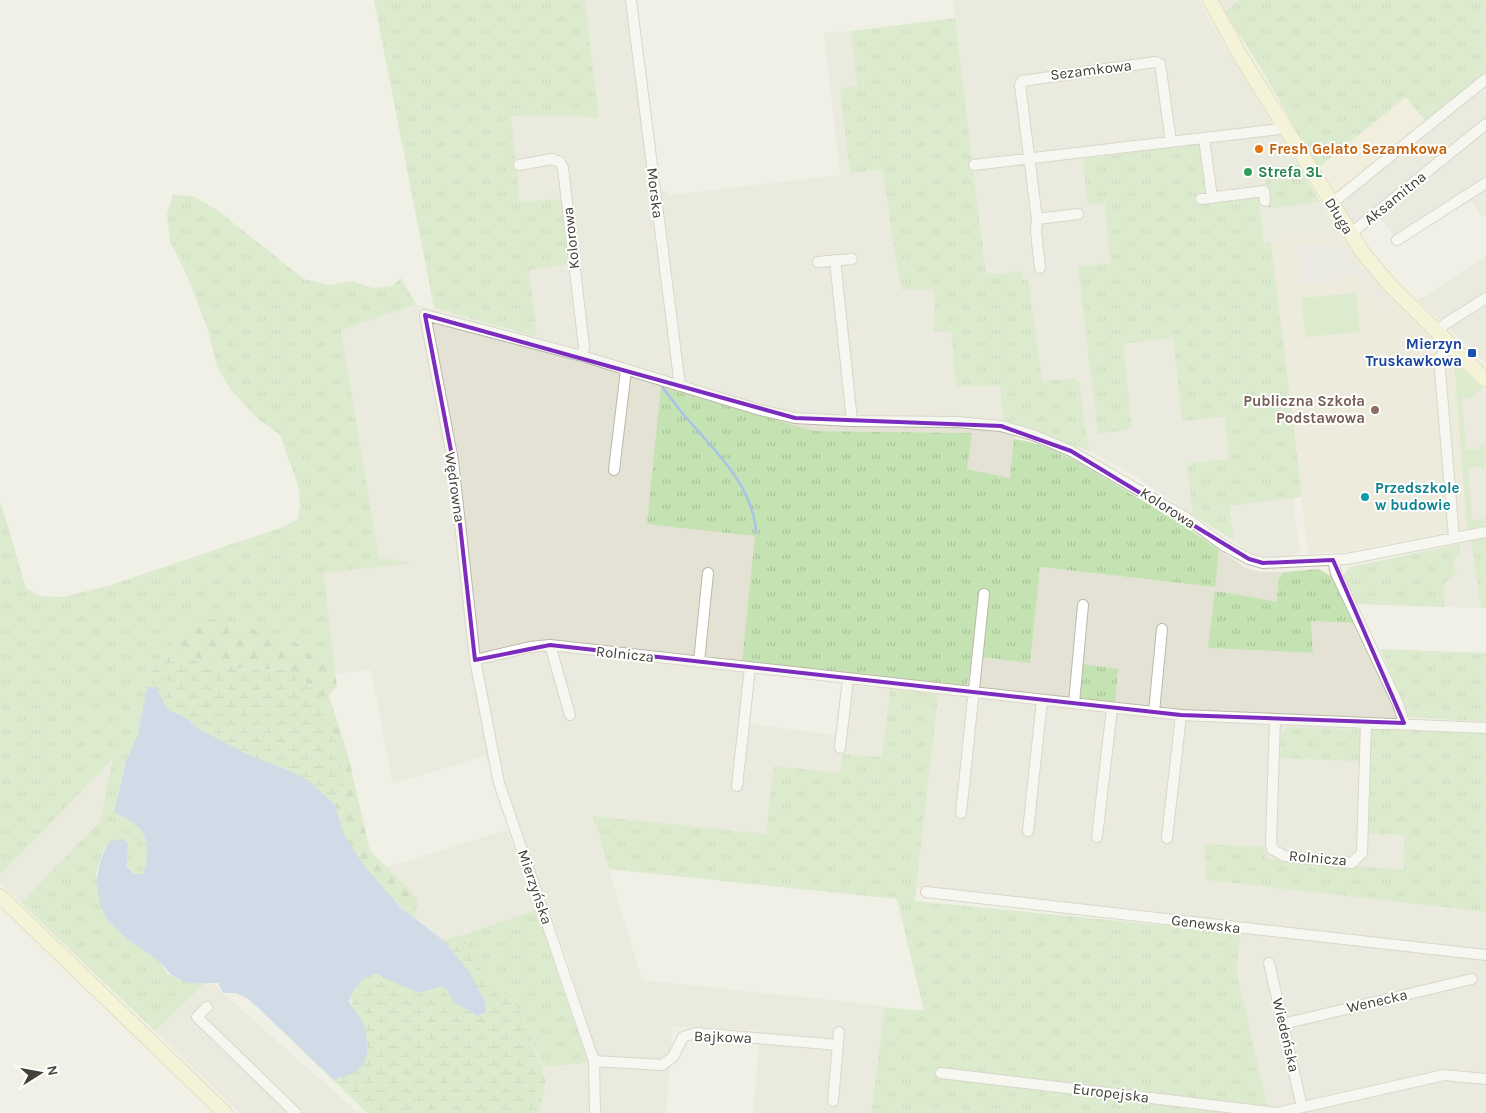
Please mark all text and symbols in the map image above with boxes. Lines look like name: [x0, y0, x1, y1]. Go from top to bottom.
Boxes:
street label: Sezamkowa: [1049, 56, 1133, 84]
place label: Fresh Gelato Sezamkowa: [1269, 140, 1447, 158]
marker: Fresh Gelato Sezamkowa: [1253, 143, 1265, 155]
place label: Strefa 3L: [1258, 163, 1323, 181]
marker: Strefa 3L: [1242, 166, 1254, 178]
street label: Morska: [643, 167, 667, 219]
street label: Aksamitna: [1360, 168, 1430, 228]
street label: Długa: [1321, 194, 1357, 238]
street label: Kolorowa: [559, 206, 583, 270]
place label: Mierzyn Truskawkowa: [1366, 335, 1462, 370]
marker: Mierzyn Truskawkowa: [1466, 347, 1478, 359]
place label: Publiczna Szkoła Podstawowa: [1243, 392, 1365, 427]
marker: Publiczna Szkoła Podstawowa: [1369, 404, 1381, 416]
street label: Wędrowna: [441, 450, 469, 524]
place label: Przedszkole w budowie: [1375, 479, 1459, 514]
street label: Kolorowa: [1137, 483, 1199, 533]
marker: Przedszkole w budowie: [1359, 491, 1371, 503]
street label: Rolnicza: [595, 642, 655, 666]
street label: Rolnicza: [1288, 846, 1348, 870]
street label: Mierzyńska: [514, 847, 556, 927]
street label: Genewska: [1170, 911, 1242, 937]
street label: Wenecka: [1345, 985, 1409, 1017]
street label: Wiedeńska: [1269, 996, 1303, 1074]
street label: Bajkowa: [694, 1027, 752, 1047]
north arrow: [15, 1048, 65, 1098]
text: N: [43, 1064, 62, 1077]
street label: Europejska: [1072, 1079, 1150, 1107]

